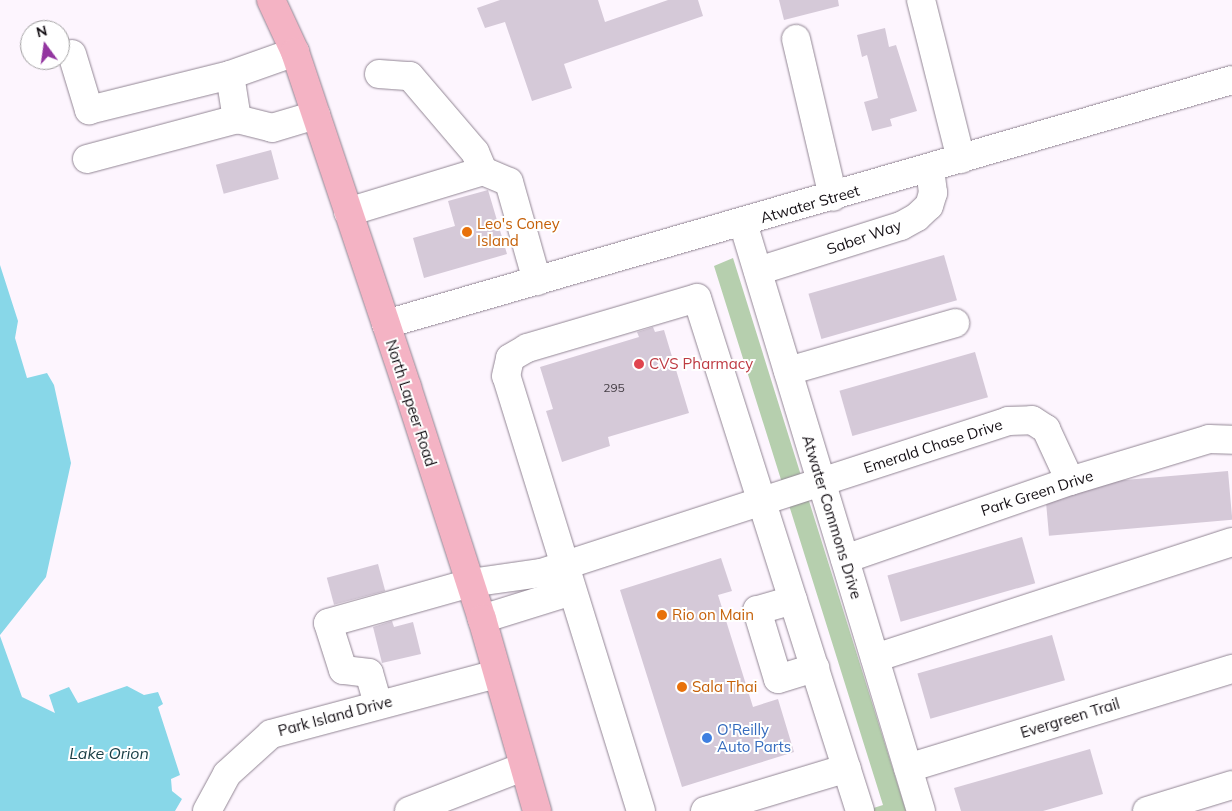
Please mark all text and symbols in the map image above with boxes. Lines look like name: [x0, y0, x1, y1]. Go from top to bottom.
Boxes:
north arrow: [20, 20, 70, 70]
text: N: [34, 21, 49, 41]
street label: Atwater Street: [758, 181, 862, 227]
place label: Leo's Coney Island: [477, 214, 560, 249]
street label: Saber Way: [824, 216, 904, 258]
marker: Leo's Coney Island: [461, 226, 473, 238]
street label: North Lapeer Road: [382, 337, 440, 469]
place label: CVS Pharmacy: [649, 355, 753, 373]
marker: CVS Pharmacy: [633, 358, 645, 370]
house number: 295: [603, 381, 625, 395]
street label: Emerald Chase Drive: [861, 415, 1005, 477]
street label: Atwater Commons Drive: [798, 433, 866, 601]
street label: Park Green Drive: [979, 466, 1095, 520]
place label: Rio on Main: [672, 606, 754, 624]
marker: Rio on Main: [656, 609, 668, 621]
place label: Sala Thai: [692, 678, 757, 696]
marker: Sala Thai: [676, 681, 688, 693]
street label: Park Island Drive: [276, 692, 394, 740]
street label: Evergreen Trail: [1018, 694, 1122, 742]
place label: O'Reilly Auto Parts: [717, 720, 791, 755]
marker: O'Reilly Auto Parts: [701, 732, 713, 744]
water label: Lake Orion: [69, 743, 149, 763]

